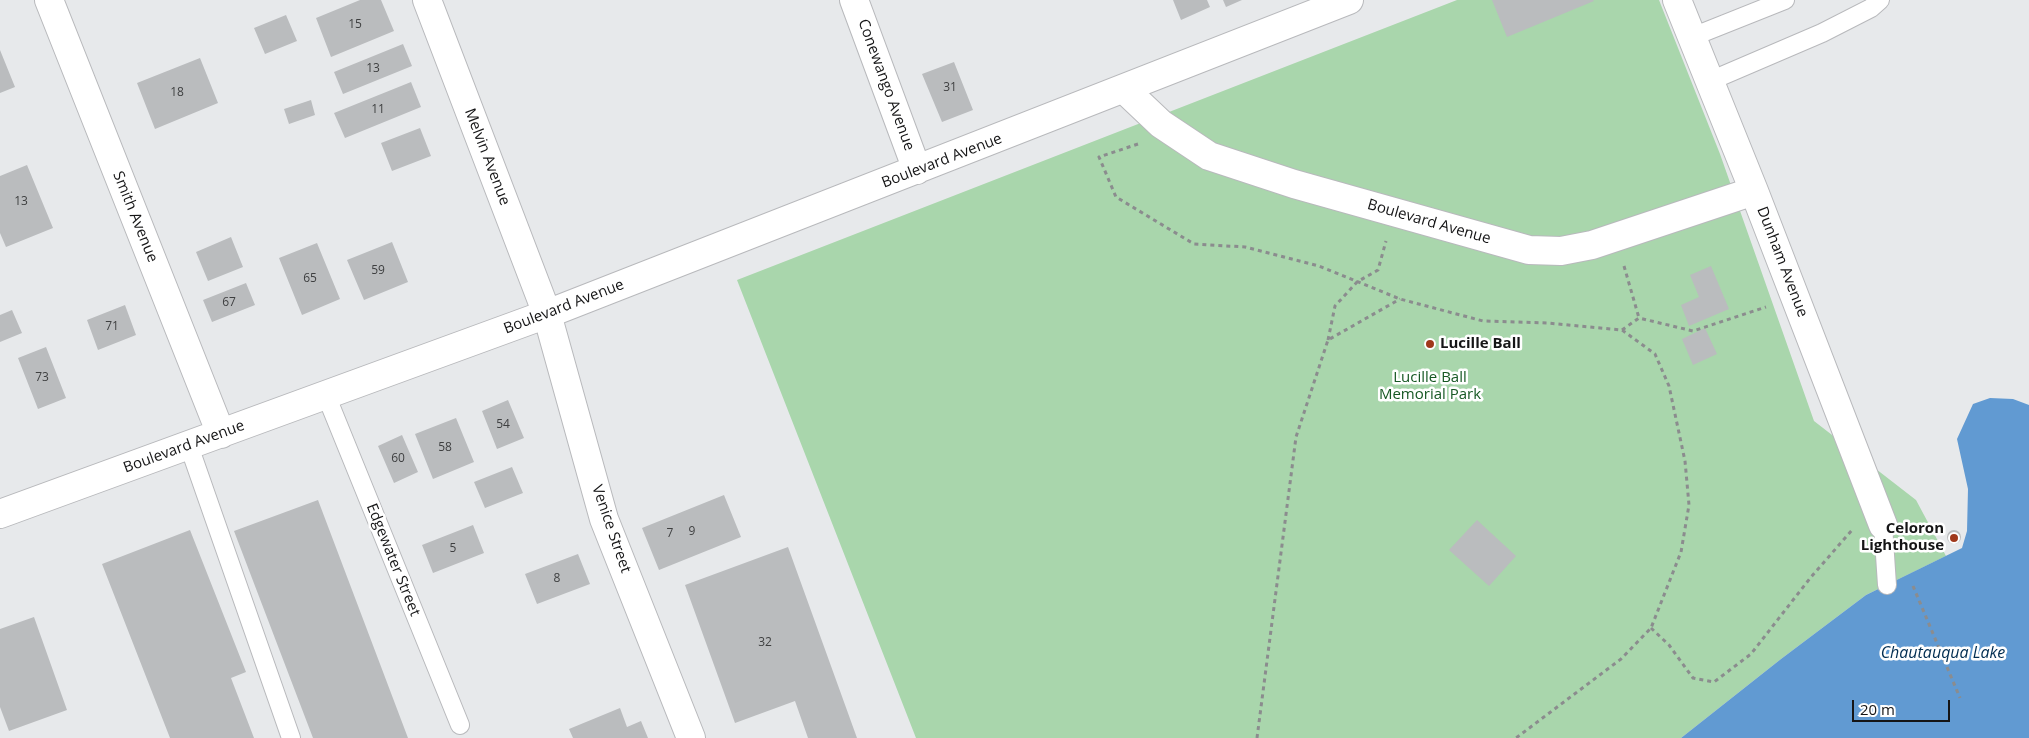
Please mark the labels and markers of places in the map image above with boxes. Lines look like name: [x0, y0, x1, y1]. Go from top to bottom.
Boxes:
place label: Lucille Ball: [1440, 335, 1521, 353]
marker: Lucille Ball: [1424, 338, 1436, 350]
place label: Celoron Lighthouse: [1861, 520, 1944, 555]
marker: Celoron Lighthouse: [1948, 532, 1960, 544]

